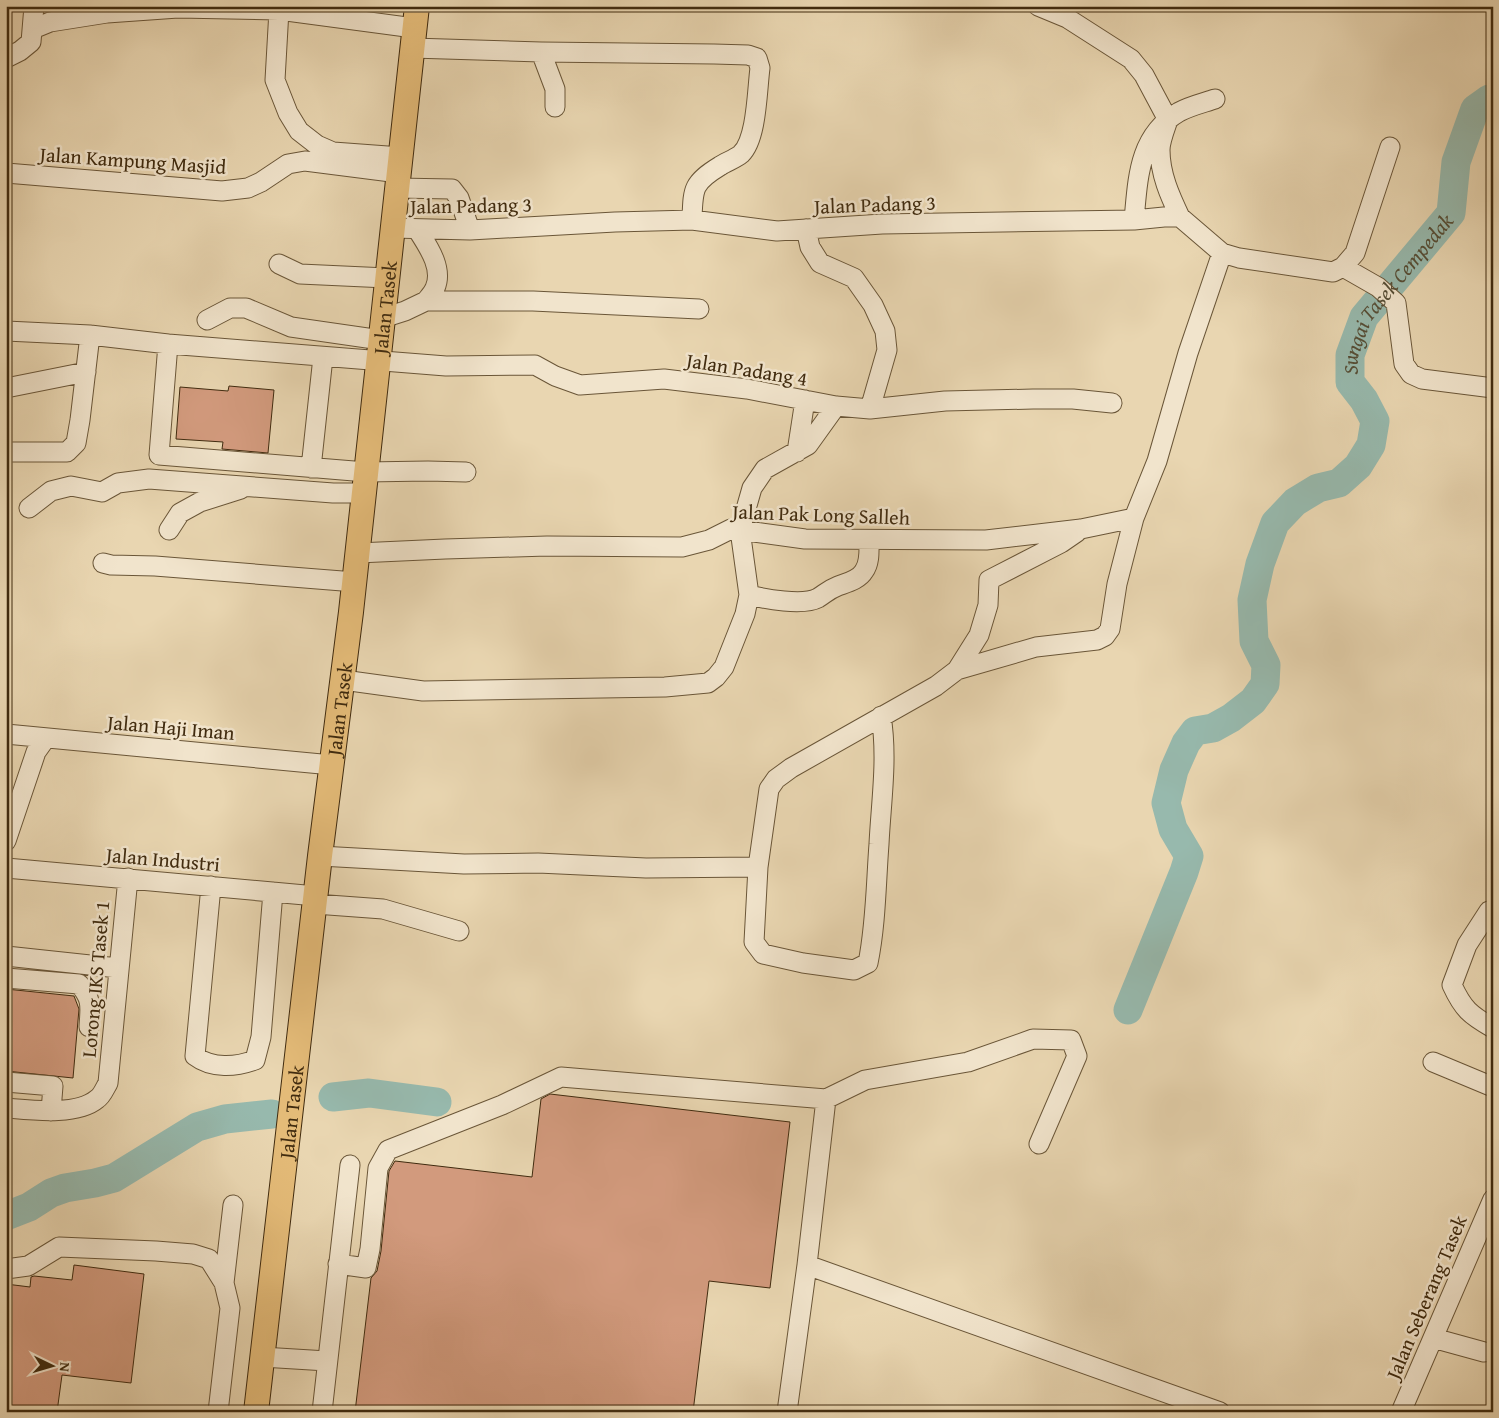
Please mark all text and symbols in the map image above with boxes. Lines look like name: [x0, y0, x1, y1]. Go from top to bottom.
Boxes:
street label: Jalan Kampung Masjid: [36, 139, 227, 181]
street label: Jalan Padang 3: [811, 187, 936, 221]
street label: Jalan Padang 3: [407, 189, 532, 221]
water label: Sungai Tasek Cempedak: [1335, 206, 1460, 375]
street label: Jalan Tasek: [364, 258, 404, 359]
street label: Jalan Padang 4: [682, 345, 810, 393]
street label: Jalan Pak Long Salleh: [729, 496, 910, 532]
street label: Jalan Tasek: [318, 660, 359, 760]
street label: Jalan Haji Iman: [103, 707, 236, 747]
street label: Jalan Industri: [102, 839, 222, 878]
street label: Lorong IKS Tasek 1: [74, 899, 116, 1059]
street label: Jalan Tasek: [270, 1063, 310, 1163]
street label: Jalan Seberang Tasek: [1377, 1210, 1474, 1386]
north arrow: [28, 1340, 78, 1390]
text: N: [55, 1362, 75, 1373]

